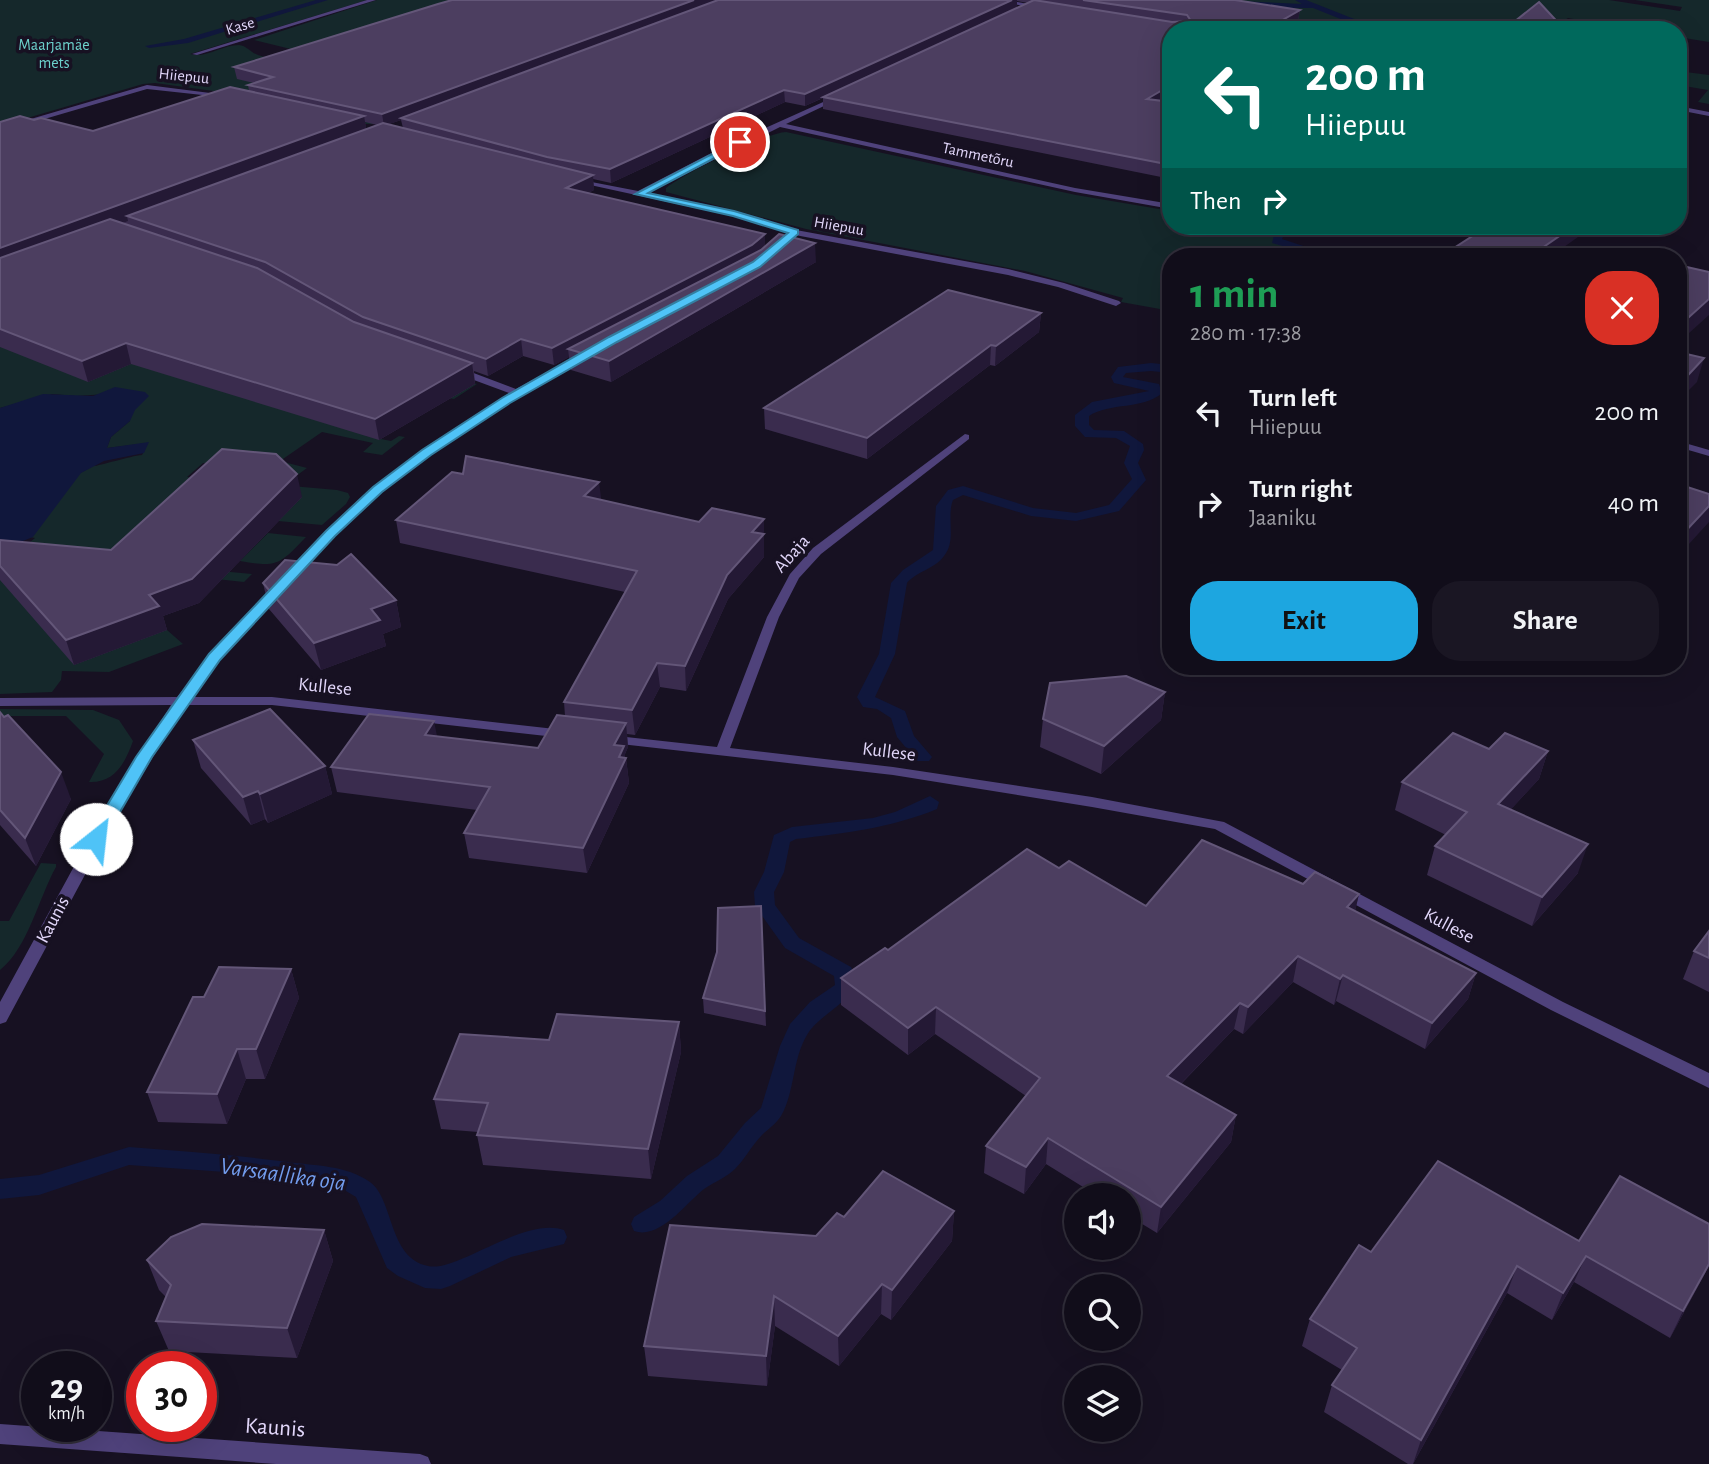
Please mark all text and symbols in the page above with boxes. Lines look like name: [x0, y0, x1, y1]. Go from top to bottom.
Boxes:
street label: Kase: [224, 14, 256, 38]
park label: Maarjamäe mets: [18, 37, 90, 71]
icon: left: [1190, 49, 1281, 140]
text: 200 m: [1305, 51, 1426, 100]
street label: Hiiepuu: [158, 65, 210, 87]
text: Hiiepuu: [1305, 109, 1406, 141]
pin: [710, 112, 770, 172]
icon: arrive: [721, 123, 759, 161]
street label: Tammetõru: [941, 140, 1015, 170]
icon: right: [1255, 182, 1293, 220]
text: Then: [1190, 188, 1241, 214]
street label: Hiiepuu: [813, 214, 865, 238]
button: close: [1585, 271, 1659, 345]
text: 1 min: [1190, 273, 1279, 315]
text: 280 m · 17:38: [1190, 322, 1302, 345]
text: Turn left: [1249, 385, 1337, 411]
icon: left: [1190, 394, 1228, 432]
text: 200 m: [1595, 399, 1659, 425]
text: Hiiepuu: [1249, 416, 1322, 439]
text: Turn right: [1249, 476, 1352, 502]
icon: right: [1190, 485, 1228, 523]
text: 40 m: [1608, 490, 1659, 516]
text: Jaaniku: [1249, 507, 1316, 530]
street label: Abaja: [770, 531, 814, 576]
button: Exit: [1190, 581, 1418, 661]
button: Share: [1432, 581, 1659, 661]
street label: Kullese: [297, 675, 353, 699]
street label: Kullese: [861, 739, 917, 765]
position arrow: [59, 802, 133, 876]
street label: Kaunis: [33, 894, 73, 946]
street label: Kullese: [1421, 905, 1477, 947]
water label: Varsaallika oja: [219, 1154, 347, 1196]
map controls: [1064, 1183, 1141, 1442]
button: sound: [1064, 1183, 1141, 1260]
button: search: [1064, 1274, 1141, 1351]
speed limit sign: 30: [126, 1351, 217, 1442]
button: layers: [1064, 1365, 1141, 1442]
text: 29: [50, 1370, 83, 1405]
text: km/h: [48, 1405, 85, 1423]
street label: Kaunis: [244, 1414, 306, 1442]

